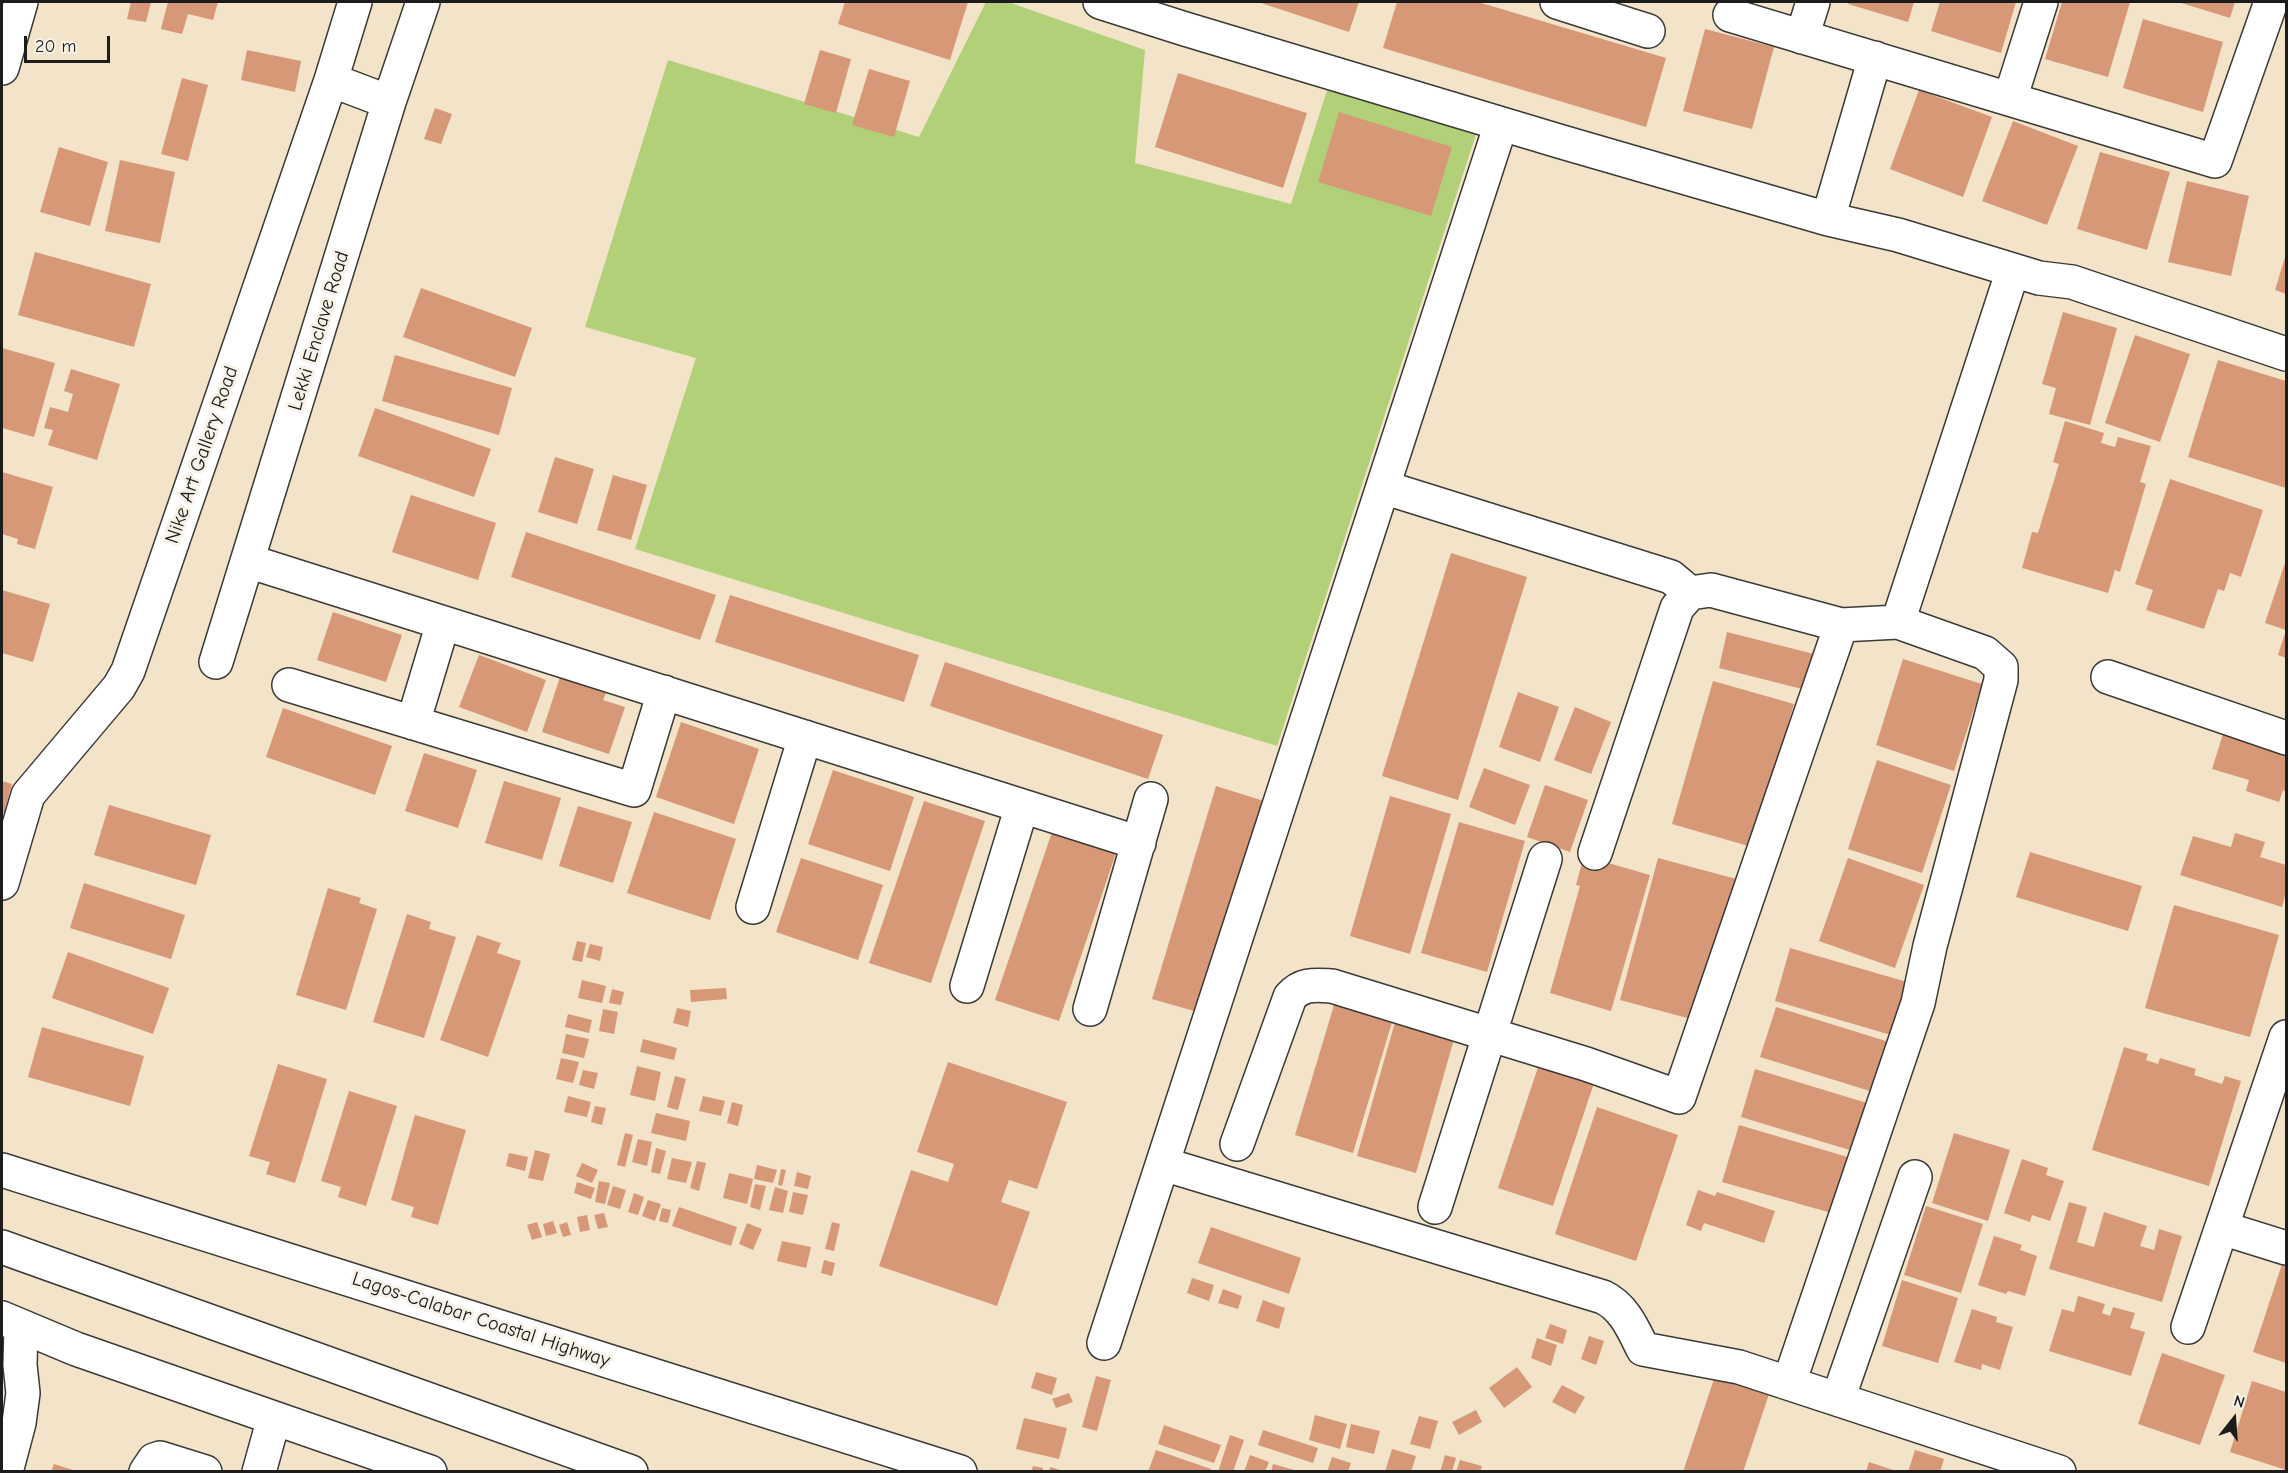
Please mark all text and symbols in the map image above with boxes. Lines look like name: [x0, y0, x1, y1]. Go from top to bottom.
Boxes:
scale bar: [27, 24, 112, 62]
text: 20 m: [35, 36, 76, 57]
street label: Lekki Enclave Road: [283, 248, 355, 414]
street label: Nike Art Gallery Road: [160, 363, 244, 547]
street label: Lagos-Calabar Coastal Highway: [349, 1267, 613, 1373]
north arrow: [2204, 1389, 2264, 1449]
text: N: [2232, 1392, 2247, 1412]

